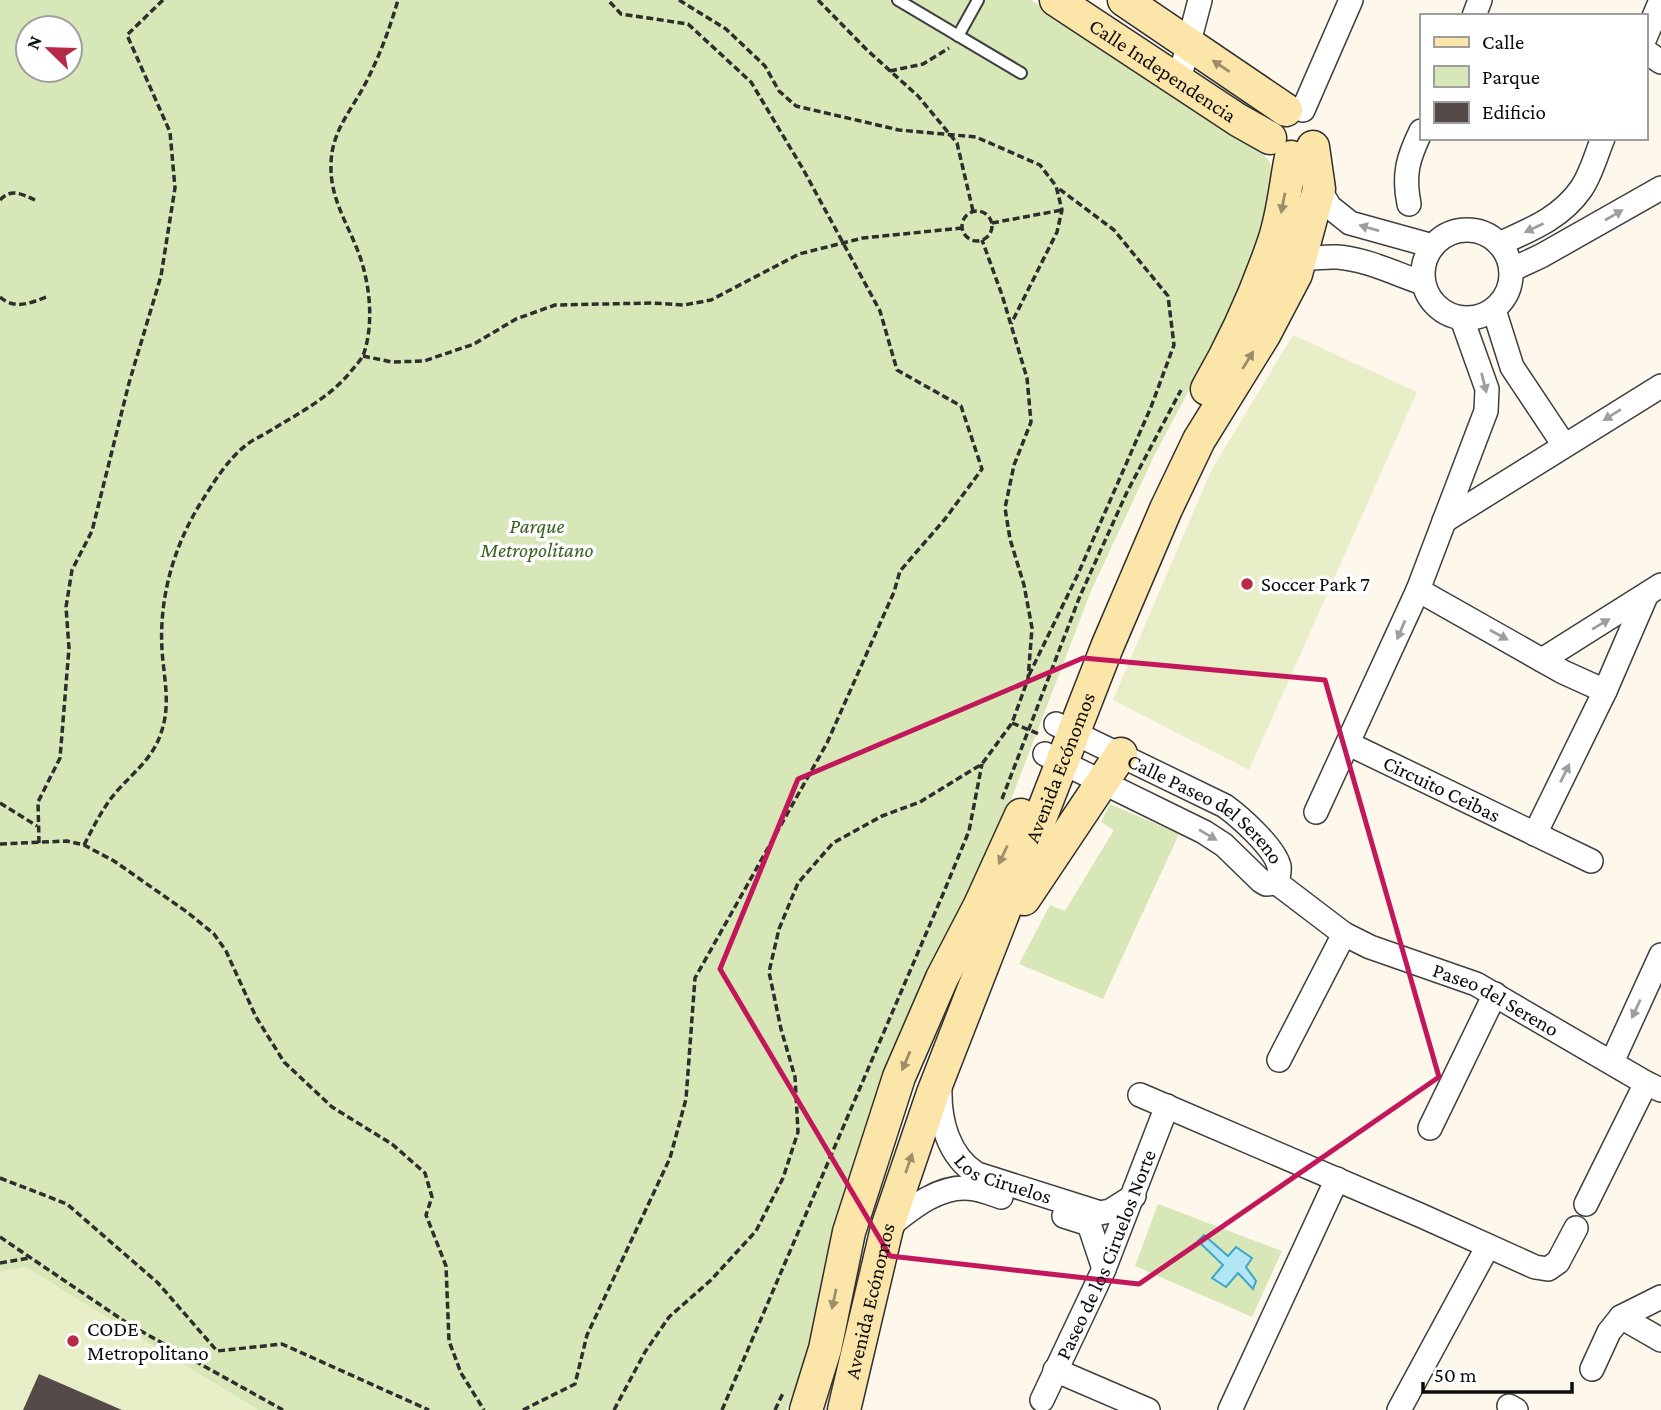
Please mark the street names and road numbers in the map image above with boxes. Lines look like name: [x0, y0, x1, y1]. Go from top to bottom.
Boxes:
street label: Calle Independencia: [1085, 13, 1241, 128]
street label: Avenida Ecónomos: [1020, 689, 1100, 846]
street label: Calle Paseo del Sereno: [1123, 748, 1288, 868]
street label: Circuito Ceibas: [1379, 750, 1504, 827]
street label: Paseo del Sereno: [1430, 958, 1563, 1042]
street label: Paseo de los Ciruelos Norte: [1051, 1146, 1161, 1363]
street label: Los Ciruelos: [949, 1149, 1055, 1209]
street label: Avenida Ecónomos: [840, 1220, 900, 1381]

